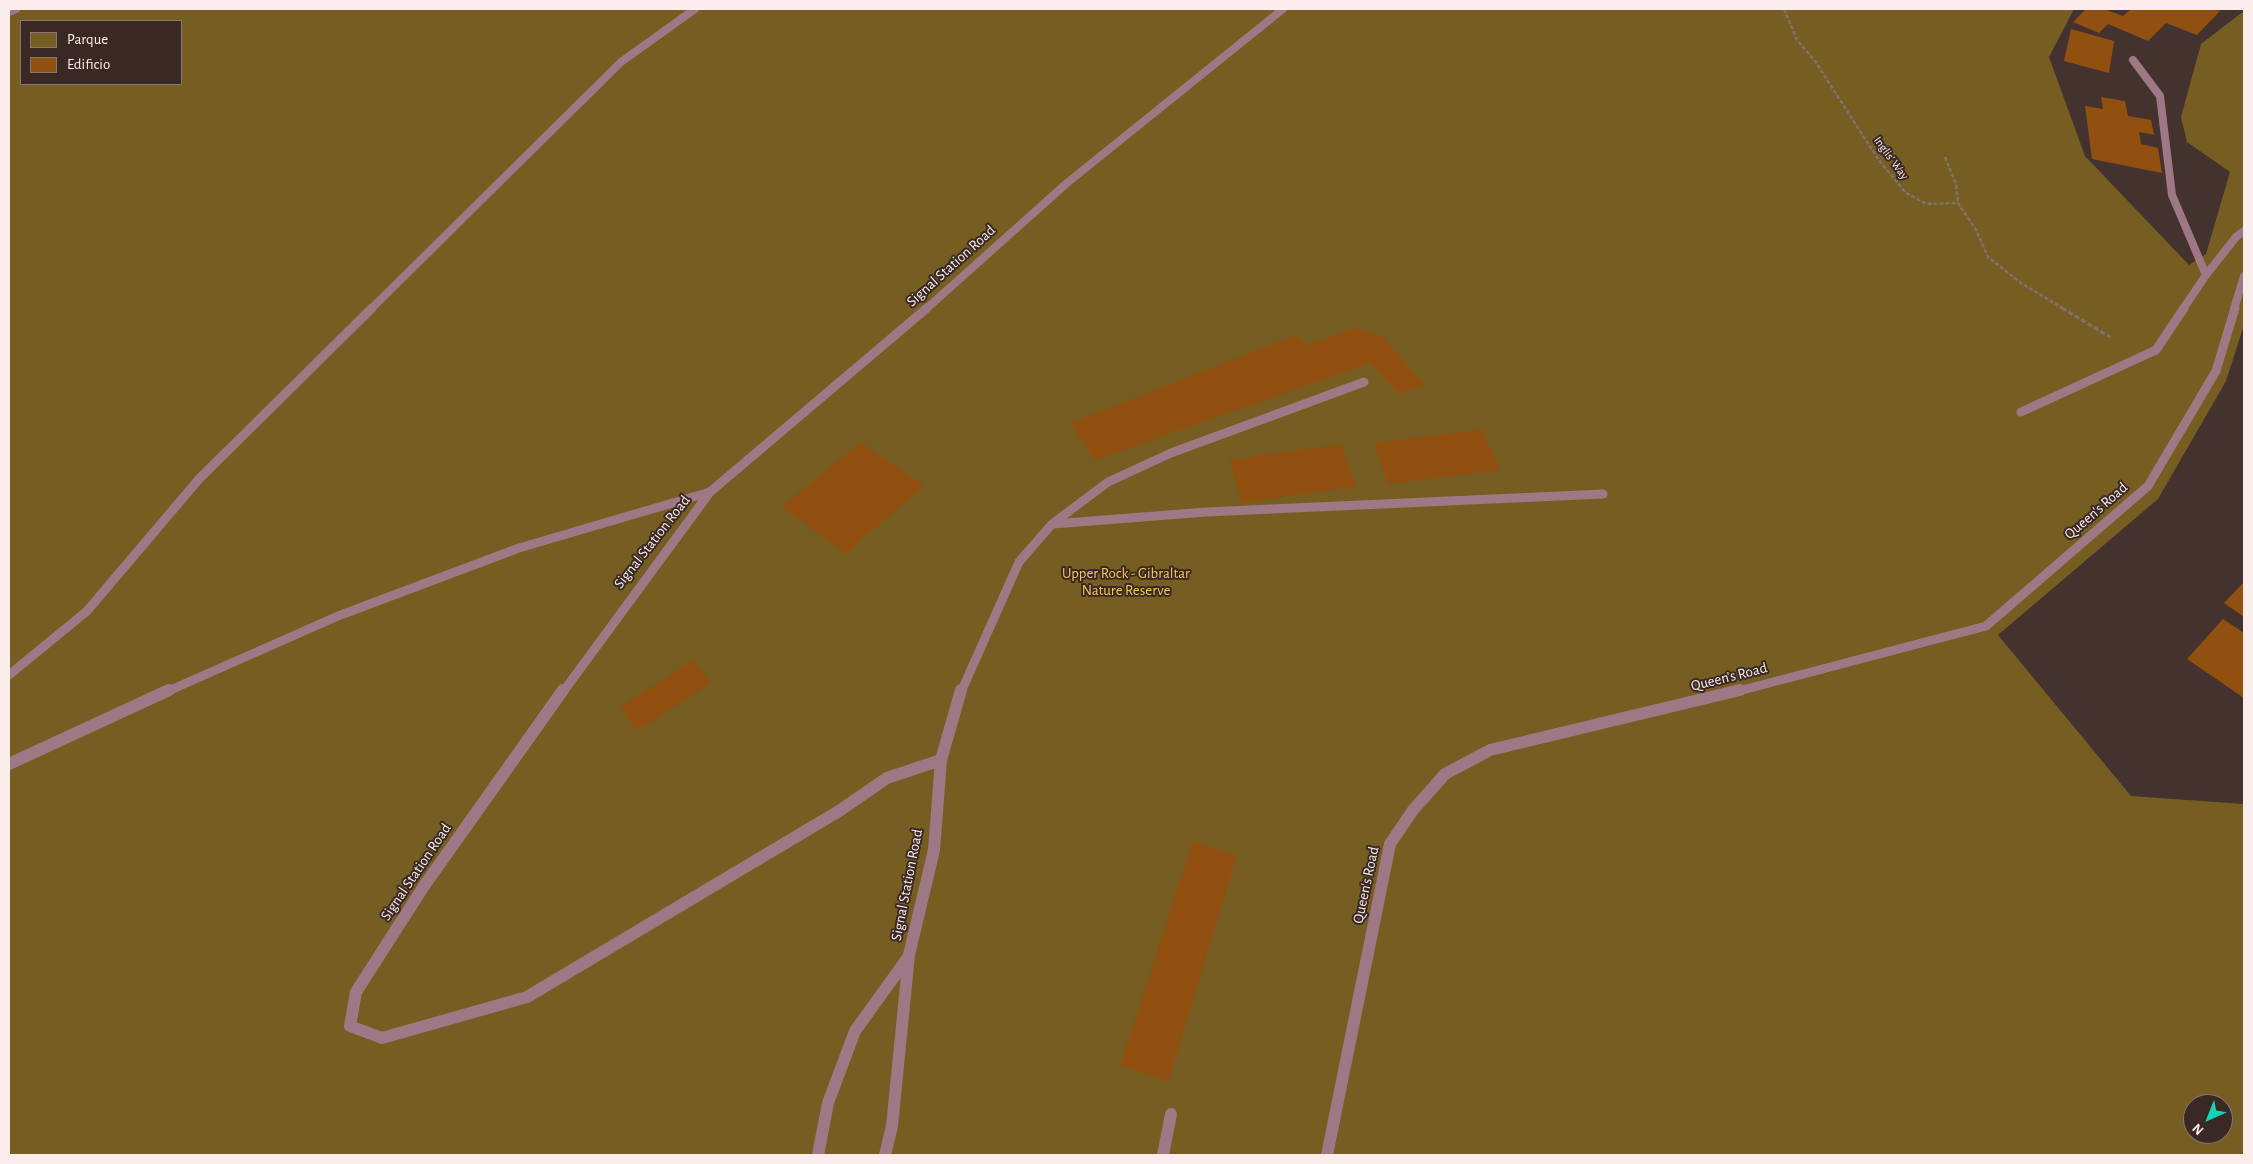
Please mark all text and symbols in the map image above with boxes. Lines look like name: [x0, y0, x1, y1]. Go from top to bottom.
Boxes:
legend: [20, 20, 182, 85]
text: Parque: [67, 32, 108, 47]
text: Edificio: [67, 57, 110, 72]
street label: Inglis' Way: [1870, 134, 1912, 182]
street label: Signal Station Road: [903, 221, 999, 311]
street label: Queen's Road: [2061, 479, 2131, 543]
street label: Signal Station Road: [610, 492, 694, 592]
park label: Upper Rock - Gibraltar Nature Reserve: [1062, 564, 1190, 599]
street label: Queen's Road: [1689, 659, 1769, 695]
street label: Signal Station Road: [377, 820, 455, 924]
street label: Signal Station Road: [887, 828, 927, 942]
street label: Queen's Road: [1349, 845, 1383, 925]
north arrow: [2183, 1094, 2233, 1144]
text: N: [2190, 1121, 2207, 1137]

